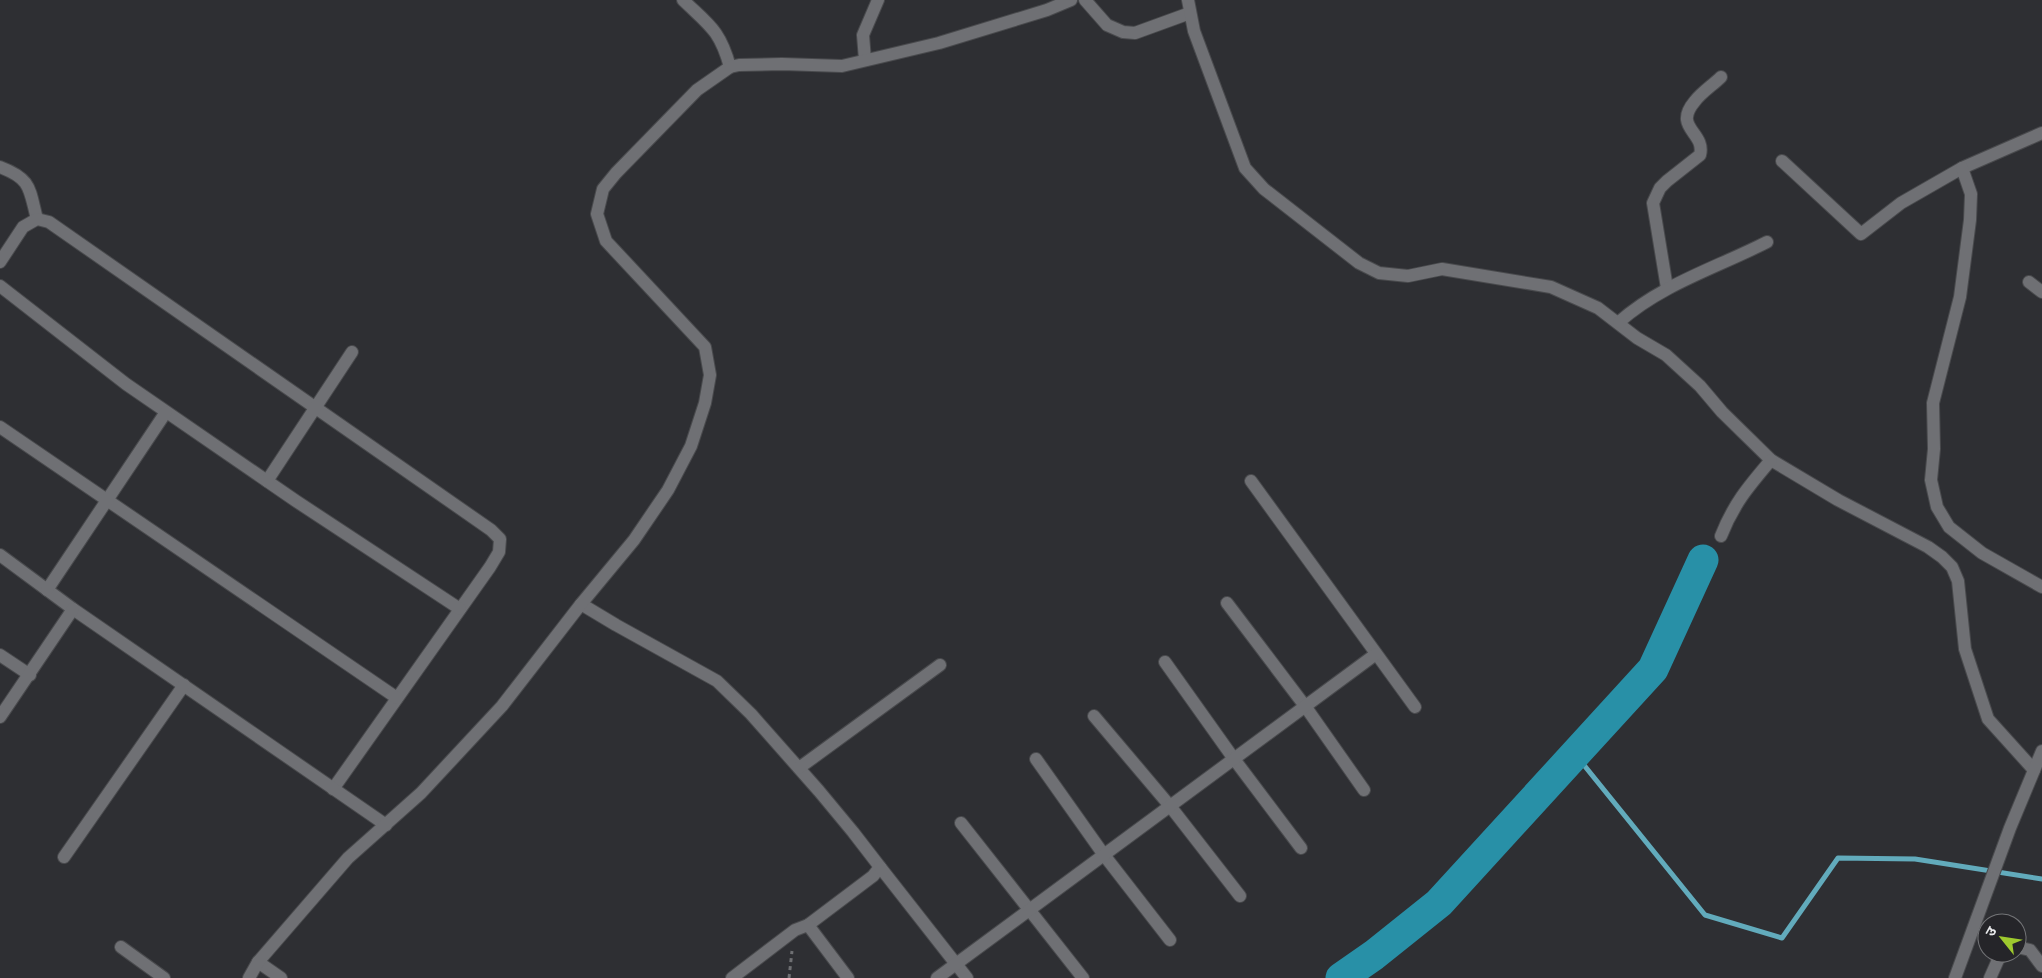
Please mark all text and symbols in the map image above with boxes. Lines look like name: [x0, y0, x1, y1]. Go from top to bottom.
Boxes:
north arrow: [1977, 913, 2027, 963]
text: उ: [1979, 922, 2002, 940]

